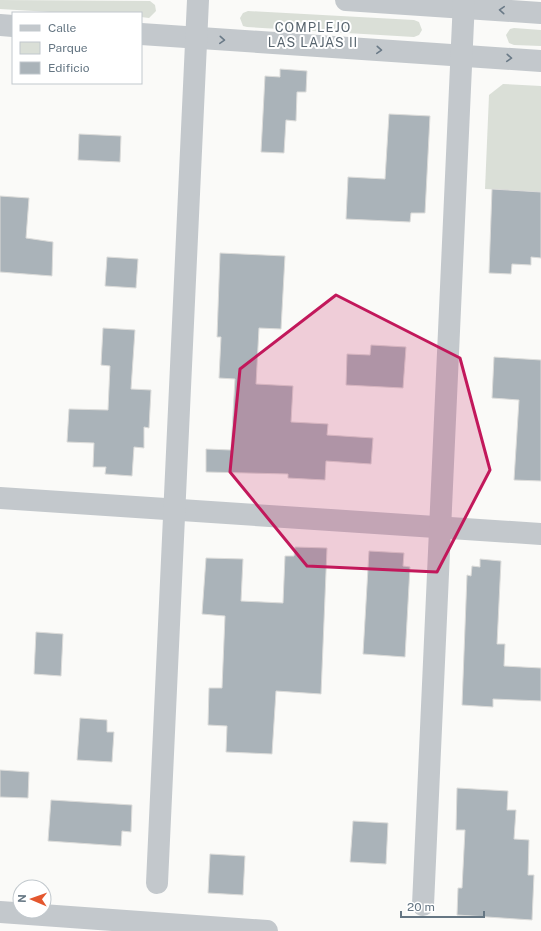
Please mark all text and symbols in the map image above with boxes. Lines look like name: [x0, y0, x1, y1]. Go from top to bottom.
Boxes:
one-way arrow: [499, 6, 505, 15]
legend: [12, 12, 142, 84]
district label: COMPLEJO LAS LAJAS II: [268, 20, 358, 50]
text: Calle: [48, 21, 77, 35]
one-way arrow: [219, 35, 225, 44]
text: Parque: [48, 41, 88, 55]
one-way arrow: [376, 46, 382, 54]
one-way arrow: [506, 54, 512, 63]
text: Edificio: [48, 61, 90, 75]
north arrow: [12, 879, 52, 919]
scale bar: [401, 893, 484, 919]
text: N: [16, 894, 28, 903]
text: 20 m: [407, 900, 435, 914]

